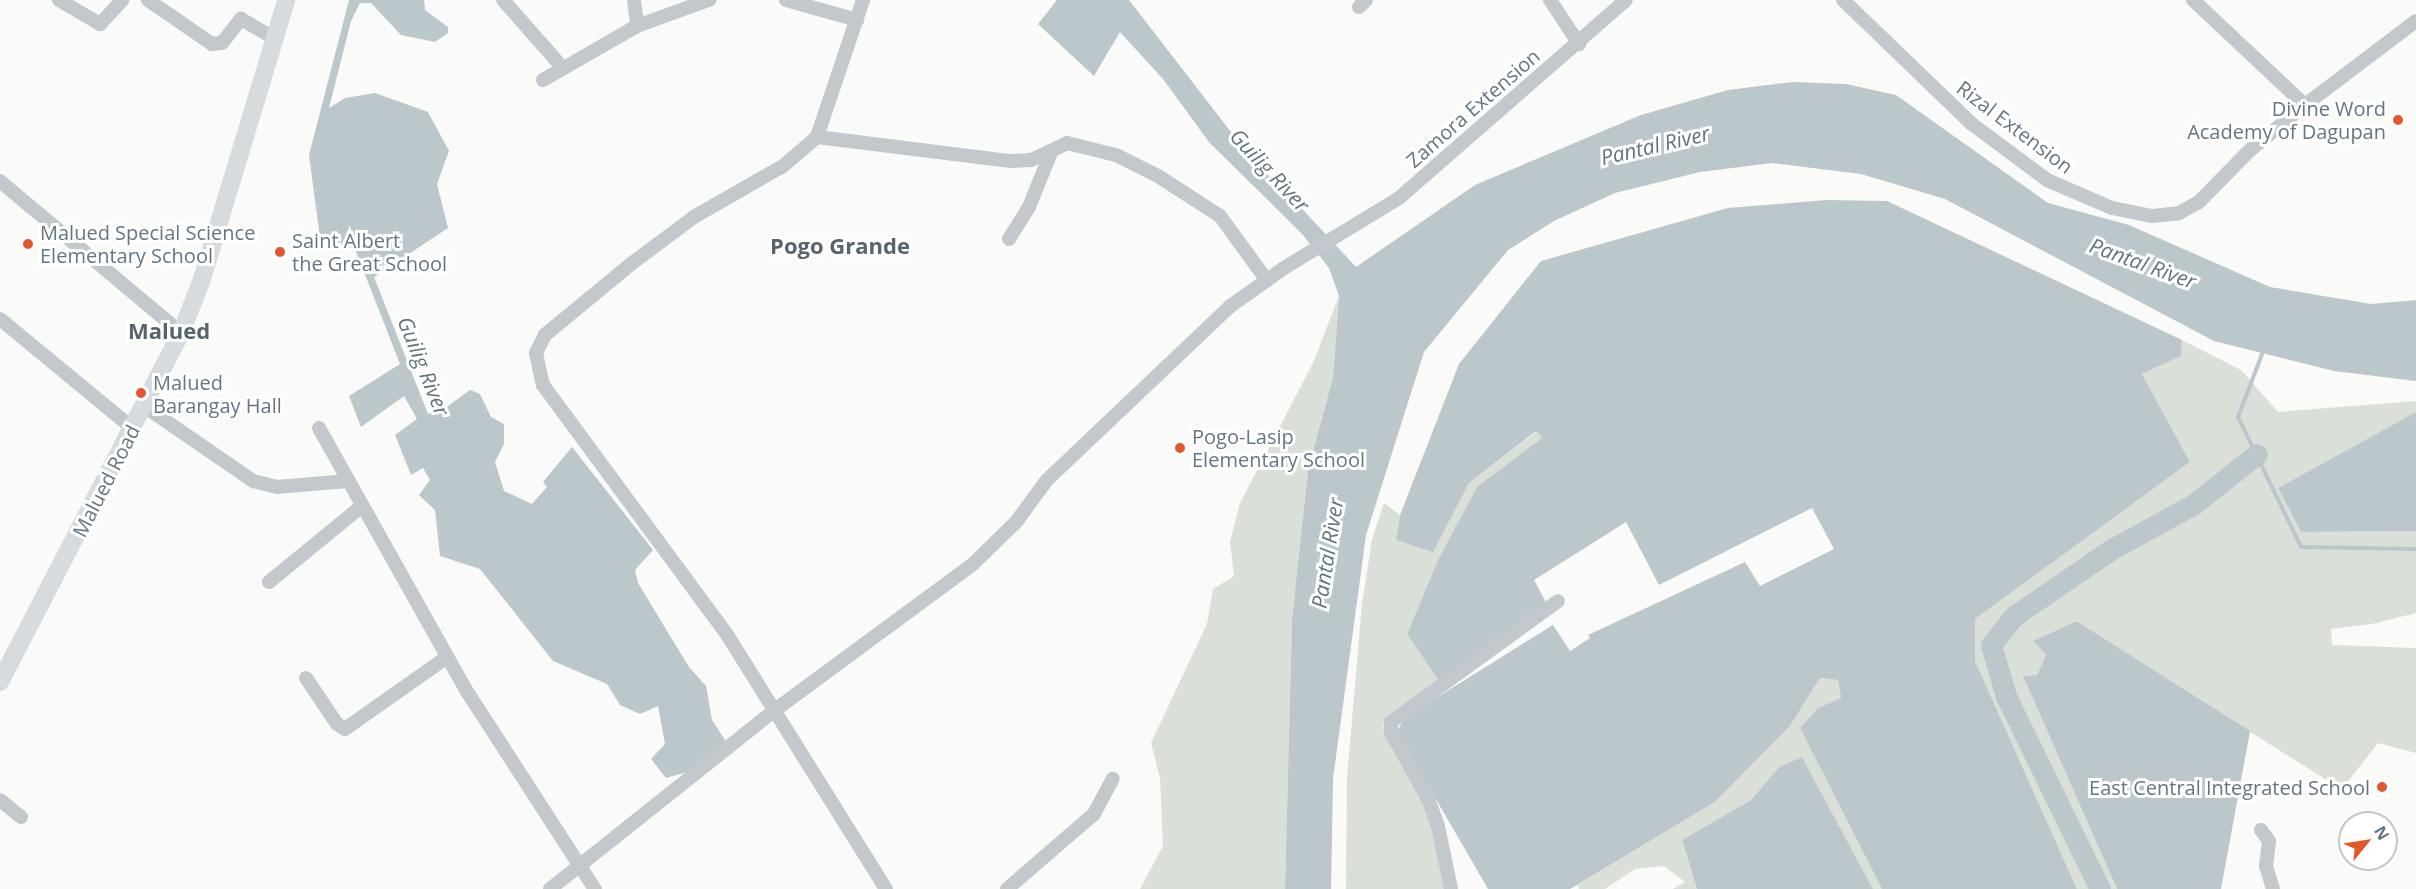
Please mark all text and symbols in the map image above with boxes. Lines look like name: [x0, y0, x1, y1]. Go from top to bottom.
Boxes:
street label: Zamora Extension: [1401, 44, 1545, 172]
street label: Rizal Extension: [1952, 76, 2078, 178]
place label: Divine Word Academy of Dagupan: [2187, 96, 2386, 143]
marker: Divine Word Academy of Dagupan: [2391, 113, 2405, 127]
water label: Pantal River: [1598, 120, 1712, 170]
water label: Guilig River: [1225, 123, 1315, 217]
place label: Malued Special Science Elementary School: [40, 220, 255, 267]
place label: Saint Albert the Great School: [292, 228, 447, 275]
water label: Pantal River: [2086, 232, 2200, 294]
district label: Pogo Grande: [770, 233, 910, 259]
marker: Malued Special Science Elementary School: [21, 237, 35, 251]
marker: Saint Albert the Great School: [273, 245, 287, 259]
water label: Guilig River: [393, 313, 455, 419]
district label: Malued: [128, 318, 210, 344]
place label: Malued Barangay Hall: [153, 370, 282, 417]
marker: Malued Barangay Hall: [134, 386, 148, 400]
street label: Malued Road: [67, 421, 145, 541]
place label: Pogo-Lasip Elementary School: [1192, 424, 1365, 471]
marker: Pogo-Lasip Elementary School: [1173, 441, 1187, 455]
water label: Pantal River: [1306, 496, 1348, 610]
place label: East Central Integrated School: [2089, 775, 2370, 799]
marker: East Central Integrated School: [2375, 780, 2389, 794]
north arrow: [2338, 811, 2398, 871]
text: N: [2369, 822, 2395, 844]

